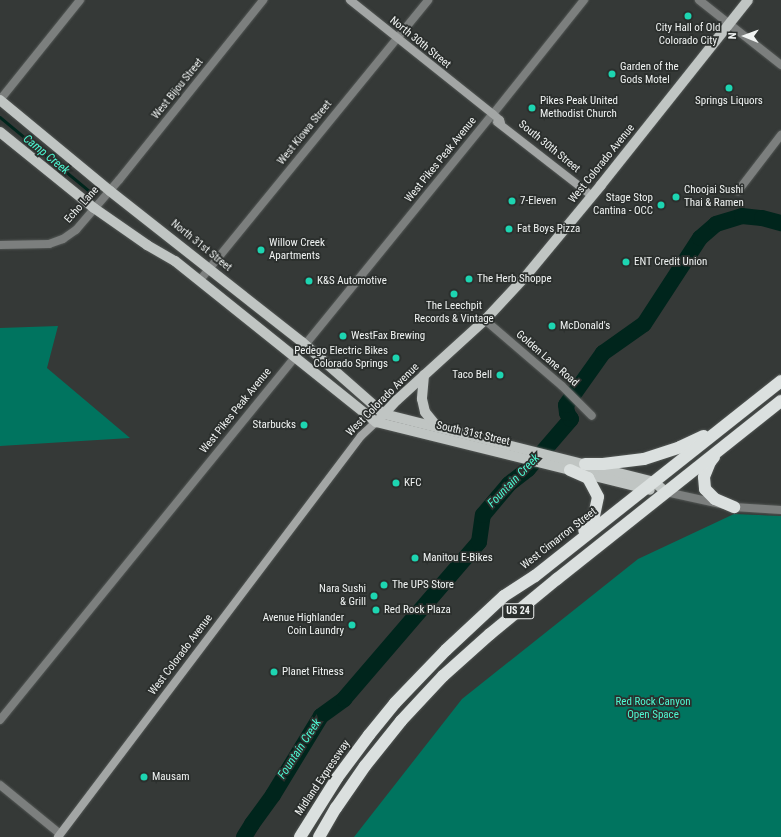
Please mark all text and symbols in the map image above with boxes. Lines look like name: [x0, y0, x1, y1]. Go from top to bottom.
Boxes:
marker: City Hall of Old Colorado City: [683, 11, 693, 21]
street label: North 30th Street: [387, 14, 453, 72]
north arrow: [725, 16, 765, 56]
place label: City Hall of Old Colorado City: [656, 22, 720, 48]
text: N: [726, 32, 739, 39]
street label: West Bijou Street: [149, 56, 207, 122]
place label: Garden of the Gods Motel: [620, 61, 679, 87]
marker: Garden of the Gods Motel: [607, 69, 617, 79]
marker: Springs Liquors: [724, 83, 734, 93]
place label: Springs Liquors: [695, 94, 763, 108]
place label: Pikes Peak United Methodist Church: [540, 95, 618, 121]
street label: West Kiowa Street: [275, 98, 335, 168]
marker: Pikes Peak United Methodist Church: [527, 103, 537, 113]
street label: West Pikes Peak Avenue: [403, 115, 479, 205]
street label: South 30th Street: [516, 118, 582, 176]
street label: West Colorado Avenue: [566, 122, 638, 206]
water label: Camp Creek: [20, 132, 72, 178]
street label: Echo Lane: [62, 184, 102, 226]
place label: Choojai Sushi Thai & Ramen: [684, 184, 744, 210]
place label: Stage Stop Cantina - OCC: [593, 192, 653, 218]
marker: Choojai Sushi Thai & Ramen: [671, 192, 681, 202]
place label: 7-Eleven: [520, 194, 556, 208]
marker: 7-Eleven: [507, 196, 517, 206]
marker: Stage Stop Cantina - OCC: [656, 200, 666, 210]
street label: North 31st Street: [168, 217, 234, 275]
place label: Fat Boys Pizza: [517, 222, 580, 236]
marker: Fat Boys Pizza: [504, 224, 514, 234]
place label: Willow Creek Apartments: [269, 237, 325, 263]
marker: Willow Creek Apartments: [256, 245, 266, 255]
place label: ENT Credit Union: [634, 255, 708, 269]
marker: ENT Credit Union: [621, 257, 631, 267]
place label: The Herb Shoppe: [477, 272, 552, 286]
place label: K&S Automotive: [317, 274, 387, 288]
marker: The Herb Shoppe: [464, 274, 474, 284]
marker: K&S Automotive: [304, 276, 314, 286]
marker: The Leechpit Records & Vintage: [449, 289, 459, 299]
place label: The Leechpit Records & Vintage: [414, 300, 494, 326]
place label: McDonald's: [560, 319, 610, 333]
marker: McDonald's: [547, 321, 557, 331]
street label: Golden Lane Road: [513, 328, 581, 390]
place label: WestFax Brewing: [351, 329, 425, 343]
marker: WestFax Brewing: [338, 331, 348, 341]
place label: Pedego Electric Bikes Colorado Springs: [294, 345, 388, 371]
marker: Pedego Electric Bikes Colorado Springs: [391, 353, 401, 363]
street label: West Colorado Avenue: [344, 361, 422, 439]
street label: West Pikes Peak Avenue: [198, 366, 274, 456]
place label: Taco Bell: [452, 368, 492, 382]
marker: Taco Bell: [495, 370, 505, 380]
place label: Starbucks: [253, 418, 296, 432]
street label: South 31st Street: [435, 419, 511, 449]
marker: Starbucks: [299, 420, 309, 430]
water label: Fountain Creek: [485, 451, 543, 511]
place label: KFC: [404, 476, 422, 490]
marker: KFC: [391, 478, 401, 488]
street label: West Cimarron Street: [519, 505, 599, 573]
place label: Manitou E-Bikes: [423, 551, 493, 565]
marker: Manitou E-Bikes: [410, 553, 420, 563]
place label: The UPS Store: [392, 578, 454, 592]
marker: The UPS Store: [379, 580, 389, 590]
place label: Nara Sushi & Grill: [319, 583, 366, 609]
marker: Nara Sushi & Grill: [369, 591, 379, 601]
place label: Red Rock Plaza: [384, 603, 451, 617]
road number: US 24: [502, 603, 534, 619]
marker: Red Rock Plaza: [371, 605, 381, 615]
street label: West Colorado Avenue: [146, 612, 216, 698]
place label: Avenue Highlander Coin Laundry: [263, 612, 344, 638]
marker: Avenue Highlander Coin Laundry: [347, 620, 357, 630]
place label: Planet Fitness: [282, 665, 344, 679]
marker: Planet Fitness: [269, 667, 279, 677]
park label: Red Rock Canyon Open Space: [615, 696, 691, 722]
water label: Fountain Creek: [275, 716, 325, 782]
street label: Midland Expressway: [293, 738, 353, 818]
place label: Mausam: [152, 770, 189, 784]
marker: Mausam: [139, 772, 149, 782]

